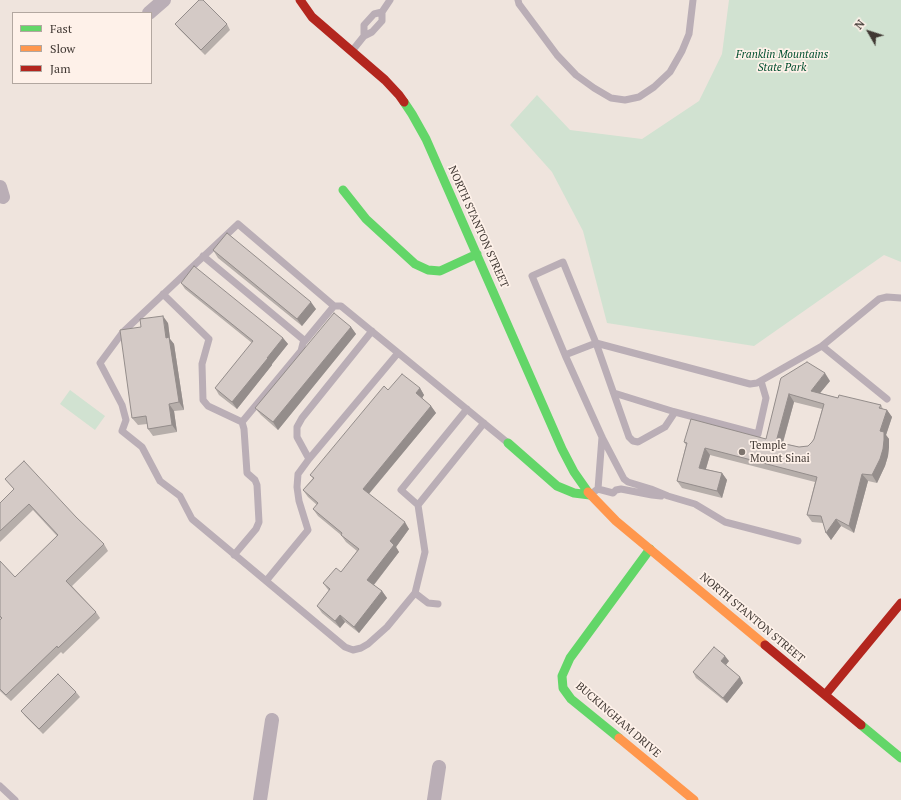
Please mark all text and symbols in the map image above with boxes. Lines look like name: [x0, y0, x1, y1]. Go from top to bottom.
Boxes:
legend: [12, 12, 152, 84]
north arrow: [849, 12, 889, 52]
text: N: [852, 17, 868, 32]
text: Fast: [50, 21, 72, 36]
text: Slow: [50, 41, 75, 56]
park label: Franklin Mountains State Park: [736, 48, 828, 74]
text: Jam: [50, 61, 71, 76]
street label: NORTH STANTON STREET: [445, 164, 511, 290]
place label: Temple Mount Sinai: [750, 439, 810, 465]
marker: Temple Mount Sinai: [737, 447, 747, 457]
street label: NORTH STANTON STREET: [697, 570, 807, 666]
street label: BUCKINGHAM DRIVE: [573, 680, 663, 760]

